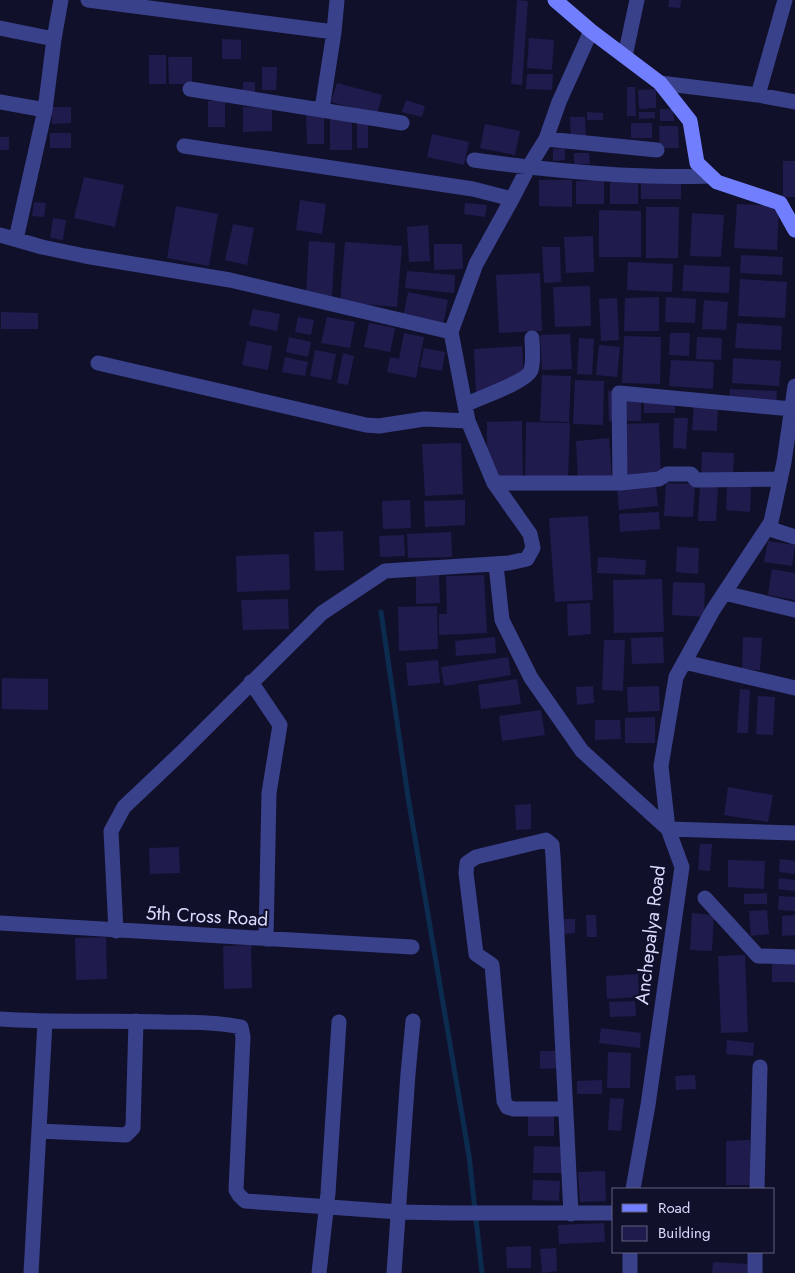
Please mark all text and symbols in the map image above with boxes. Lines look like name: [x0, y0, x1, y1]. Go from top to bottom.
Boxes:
street label: Anchepalya Road: [628, 864, 672, 1006]
street label: 5th Cross Road: [145, 899, 269, 933]
legend: [612, 1188, 775, 1253]
text: Road: [658, 1197, 690, 1219]
text: Building: [658, 1222, 710, 1244]

